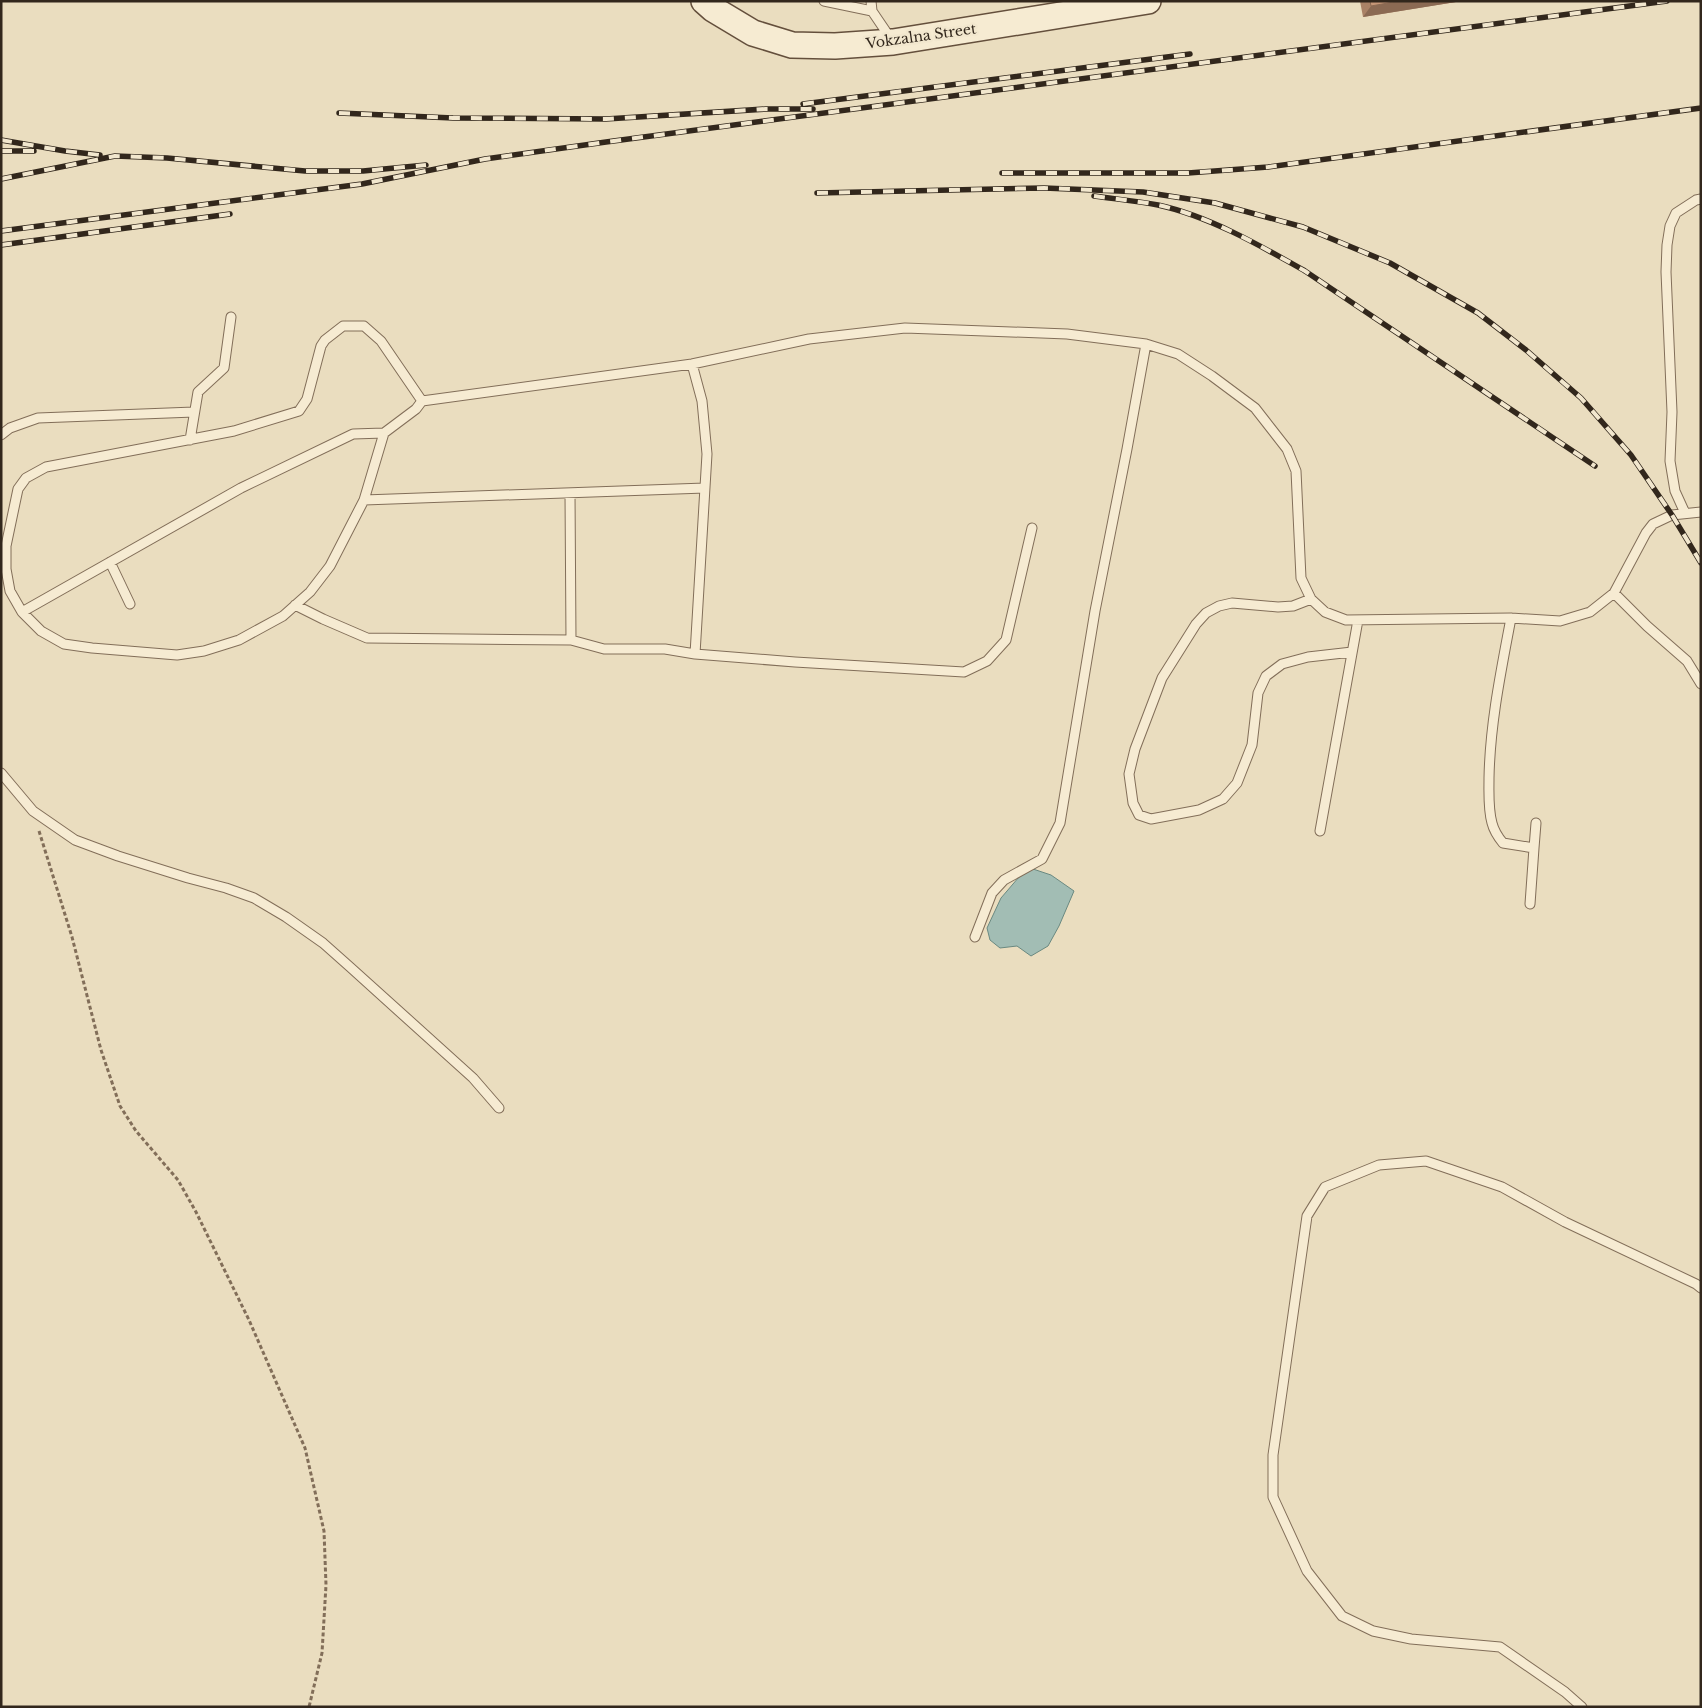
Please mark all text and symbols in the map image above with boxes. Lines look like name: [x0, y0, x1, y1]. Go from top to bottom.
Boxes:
street label: Vokzalna Street: [864, 19, 978, 53]

